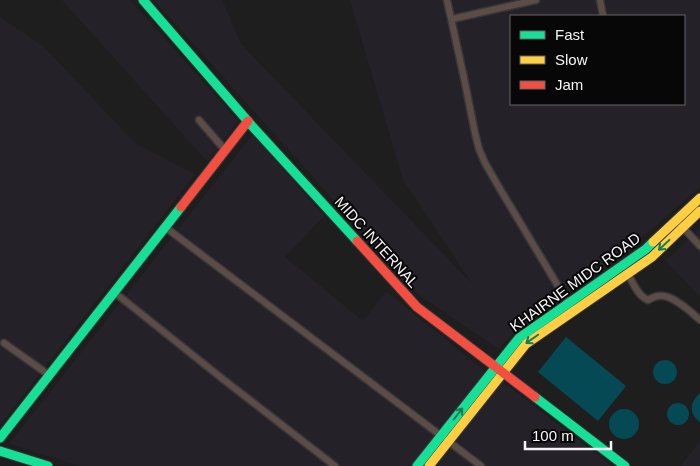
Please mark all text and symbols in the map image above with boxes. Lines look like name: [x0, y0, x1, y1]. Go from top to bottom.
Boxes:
legend: [510, 15, 685, 105]
text: Fast: [555, 26, 585, 43]
text: Slow: [555, 51, 588, 68]
text: Jam: [555, 76, 583, 93]
street label: MIDC INTERNAL: [332, 193, 422, 291]
street label: KHAIRNE MIDC ROAD: [507, 229, 644, 335]
one-way arrow: [658, 239, 671, 251]
one-way arrow: [526, 334, 540, 344]
one-way arrow: [453, 408, 464, 421]
scale bar: [525, 418, 611, 450]
text: 100 m: [532, 427, 574, 444]

